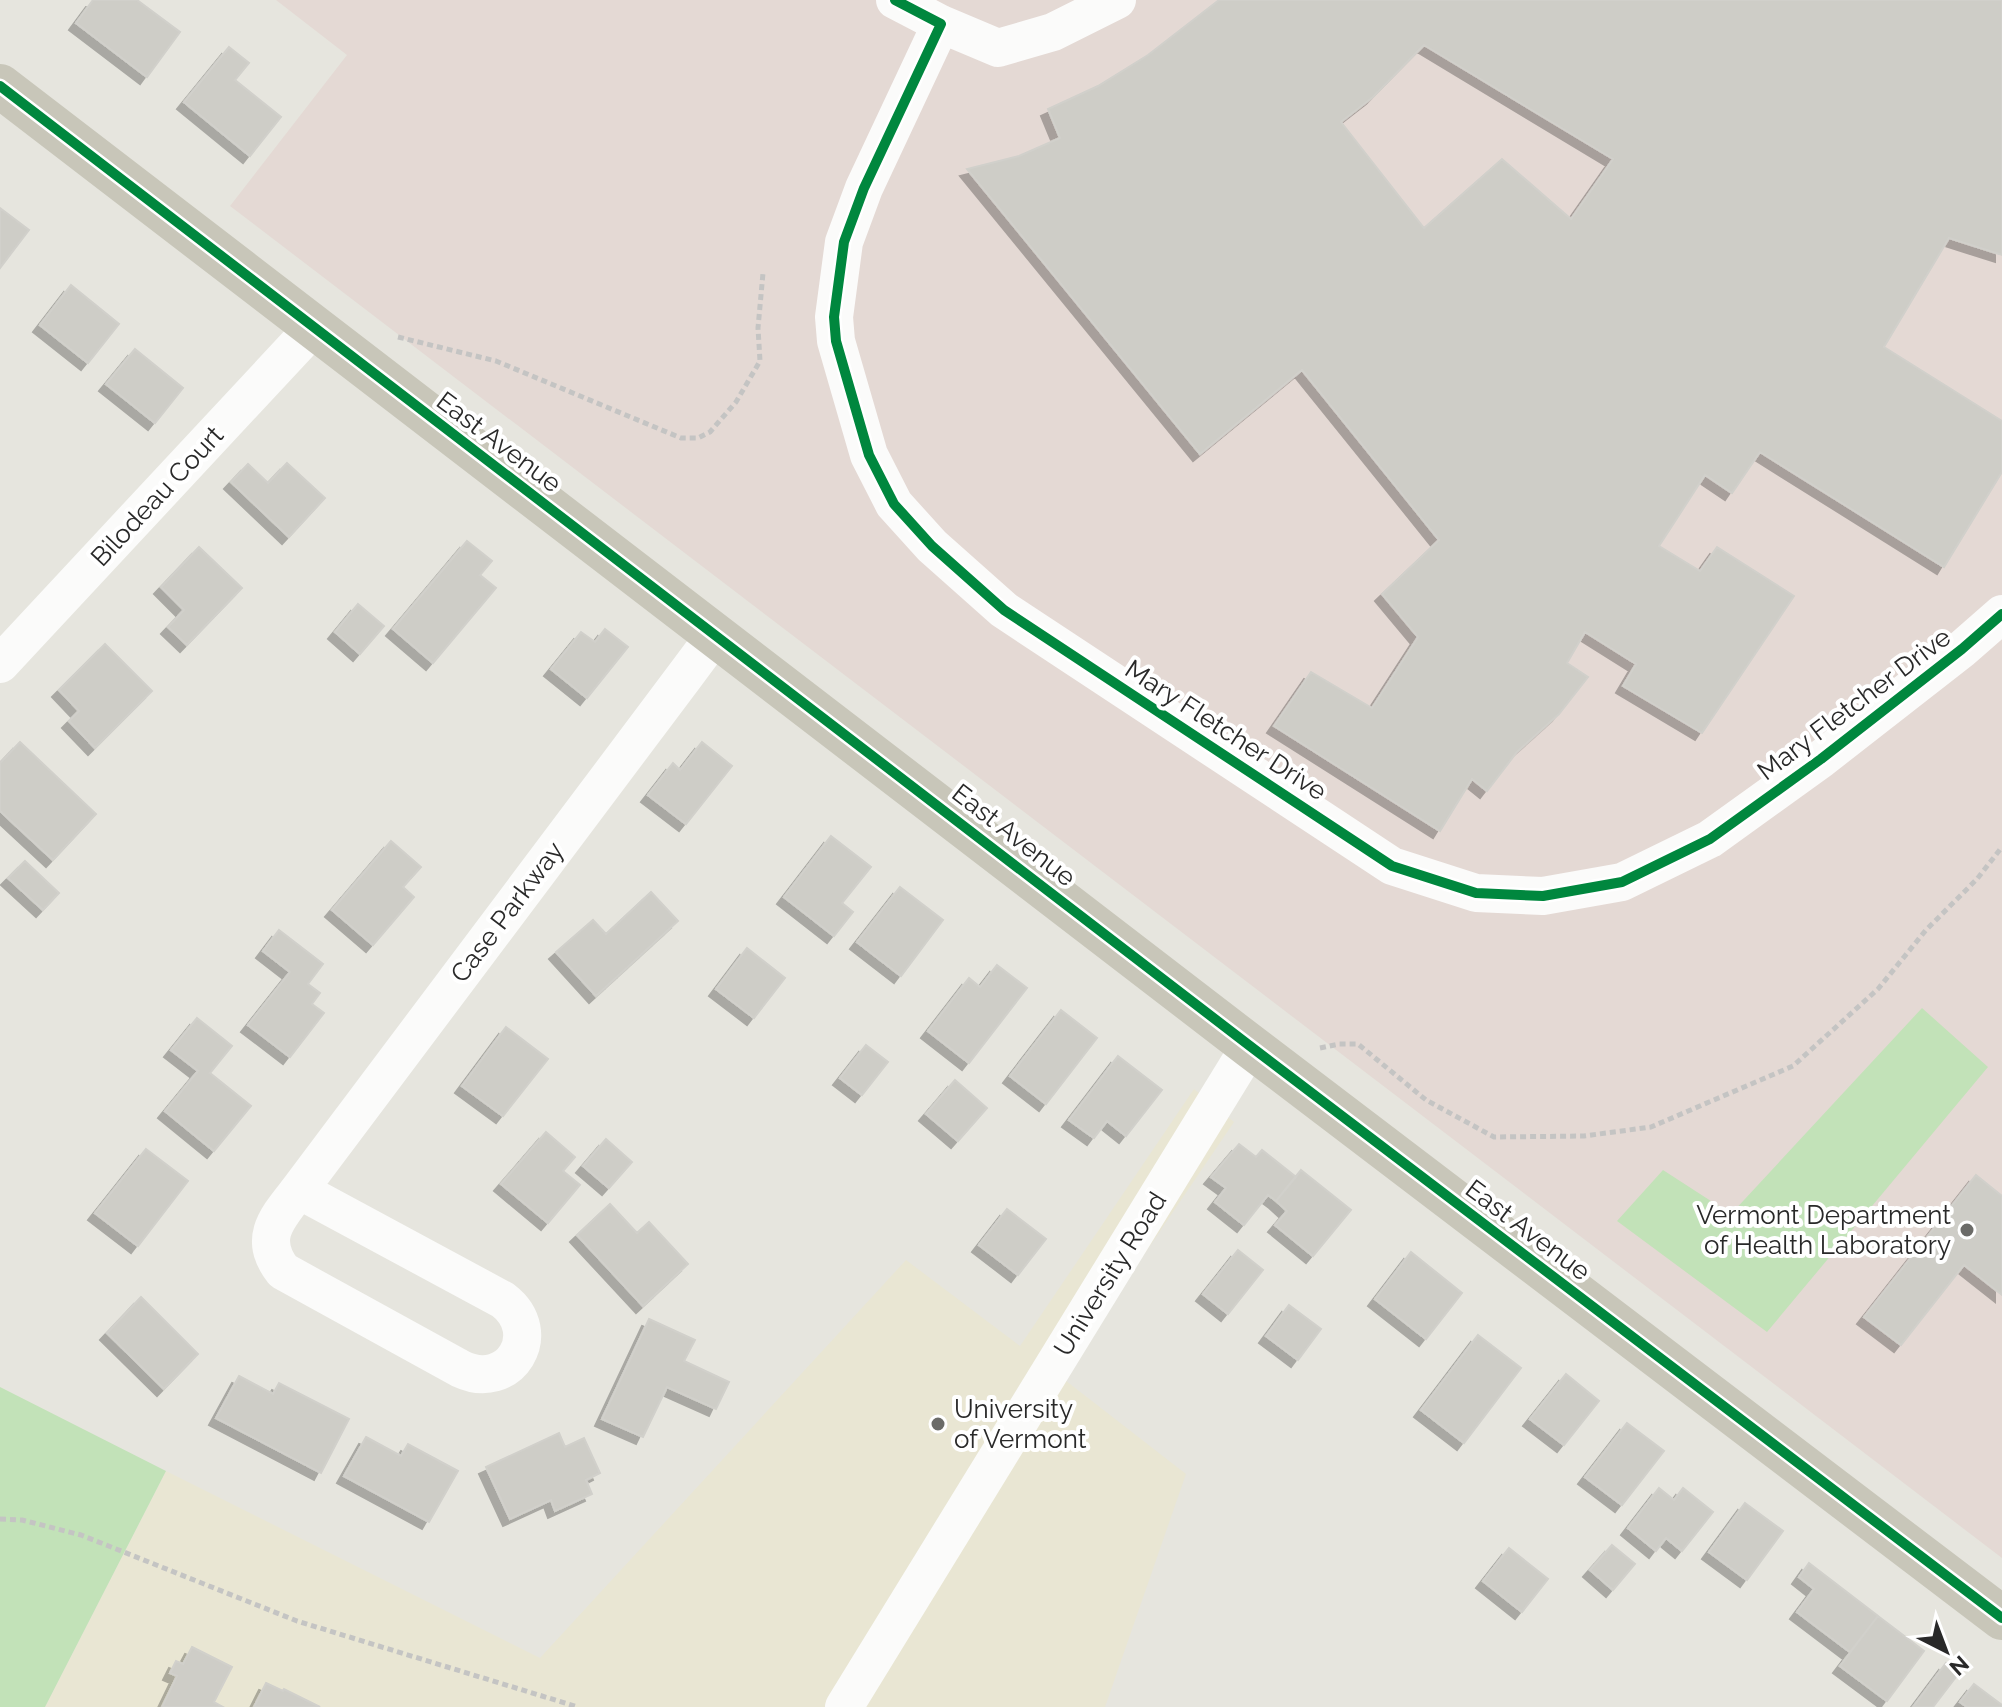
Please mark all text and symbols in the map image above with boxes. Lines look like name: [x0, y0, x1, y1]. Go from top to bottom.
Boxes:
street label: East Avenue: [431, 385, 567, 499]
street label: Bilodeau Court: [85, 420, 229, 572]
street label: Mary Fletcher Drive: [1752, 622, 1956, 786]
street label: Mary Fletcher Drive: [1120, 654, 1332, 806]
street label: East Avenue: [946, 778, 1082, 892]
street label: Case Parkway: [444, 836, 570, 988]
street label: East Avenue: [1460, 1173, 1596, 1287]
street label: University Road: [1048, 1187, 1172, 1361]
place label: Vermont Department of Health Laboratory: [1696, 1200, 1951, 1260]
marker: Vermont Department of Health Laboratory: [1958, 1221, 1976, 1239]
place label: University of Vermont: [954, 1394, 1087, 1454]
marker: University of Vermont: [929, 1415, 947, 1433]
north arrow: [1906, 1611, 1986, 1691]
text: N: [1944, 1651, 1974, 1681]

